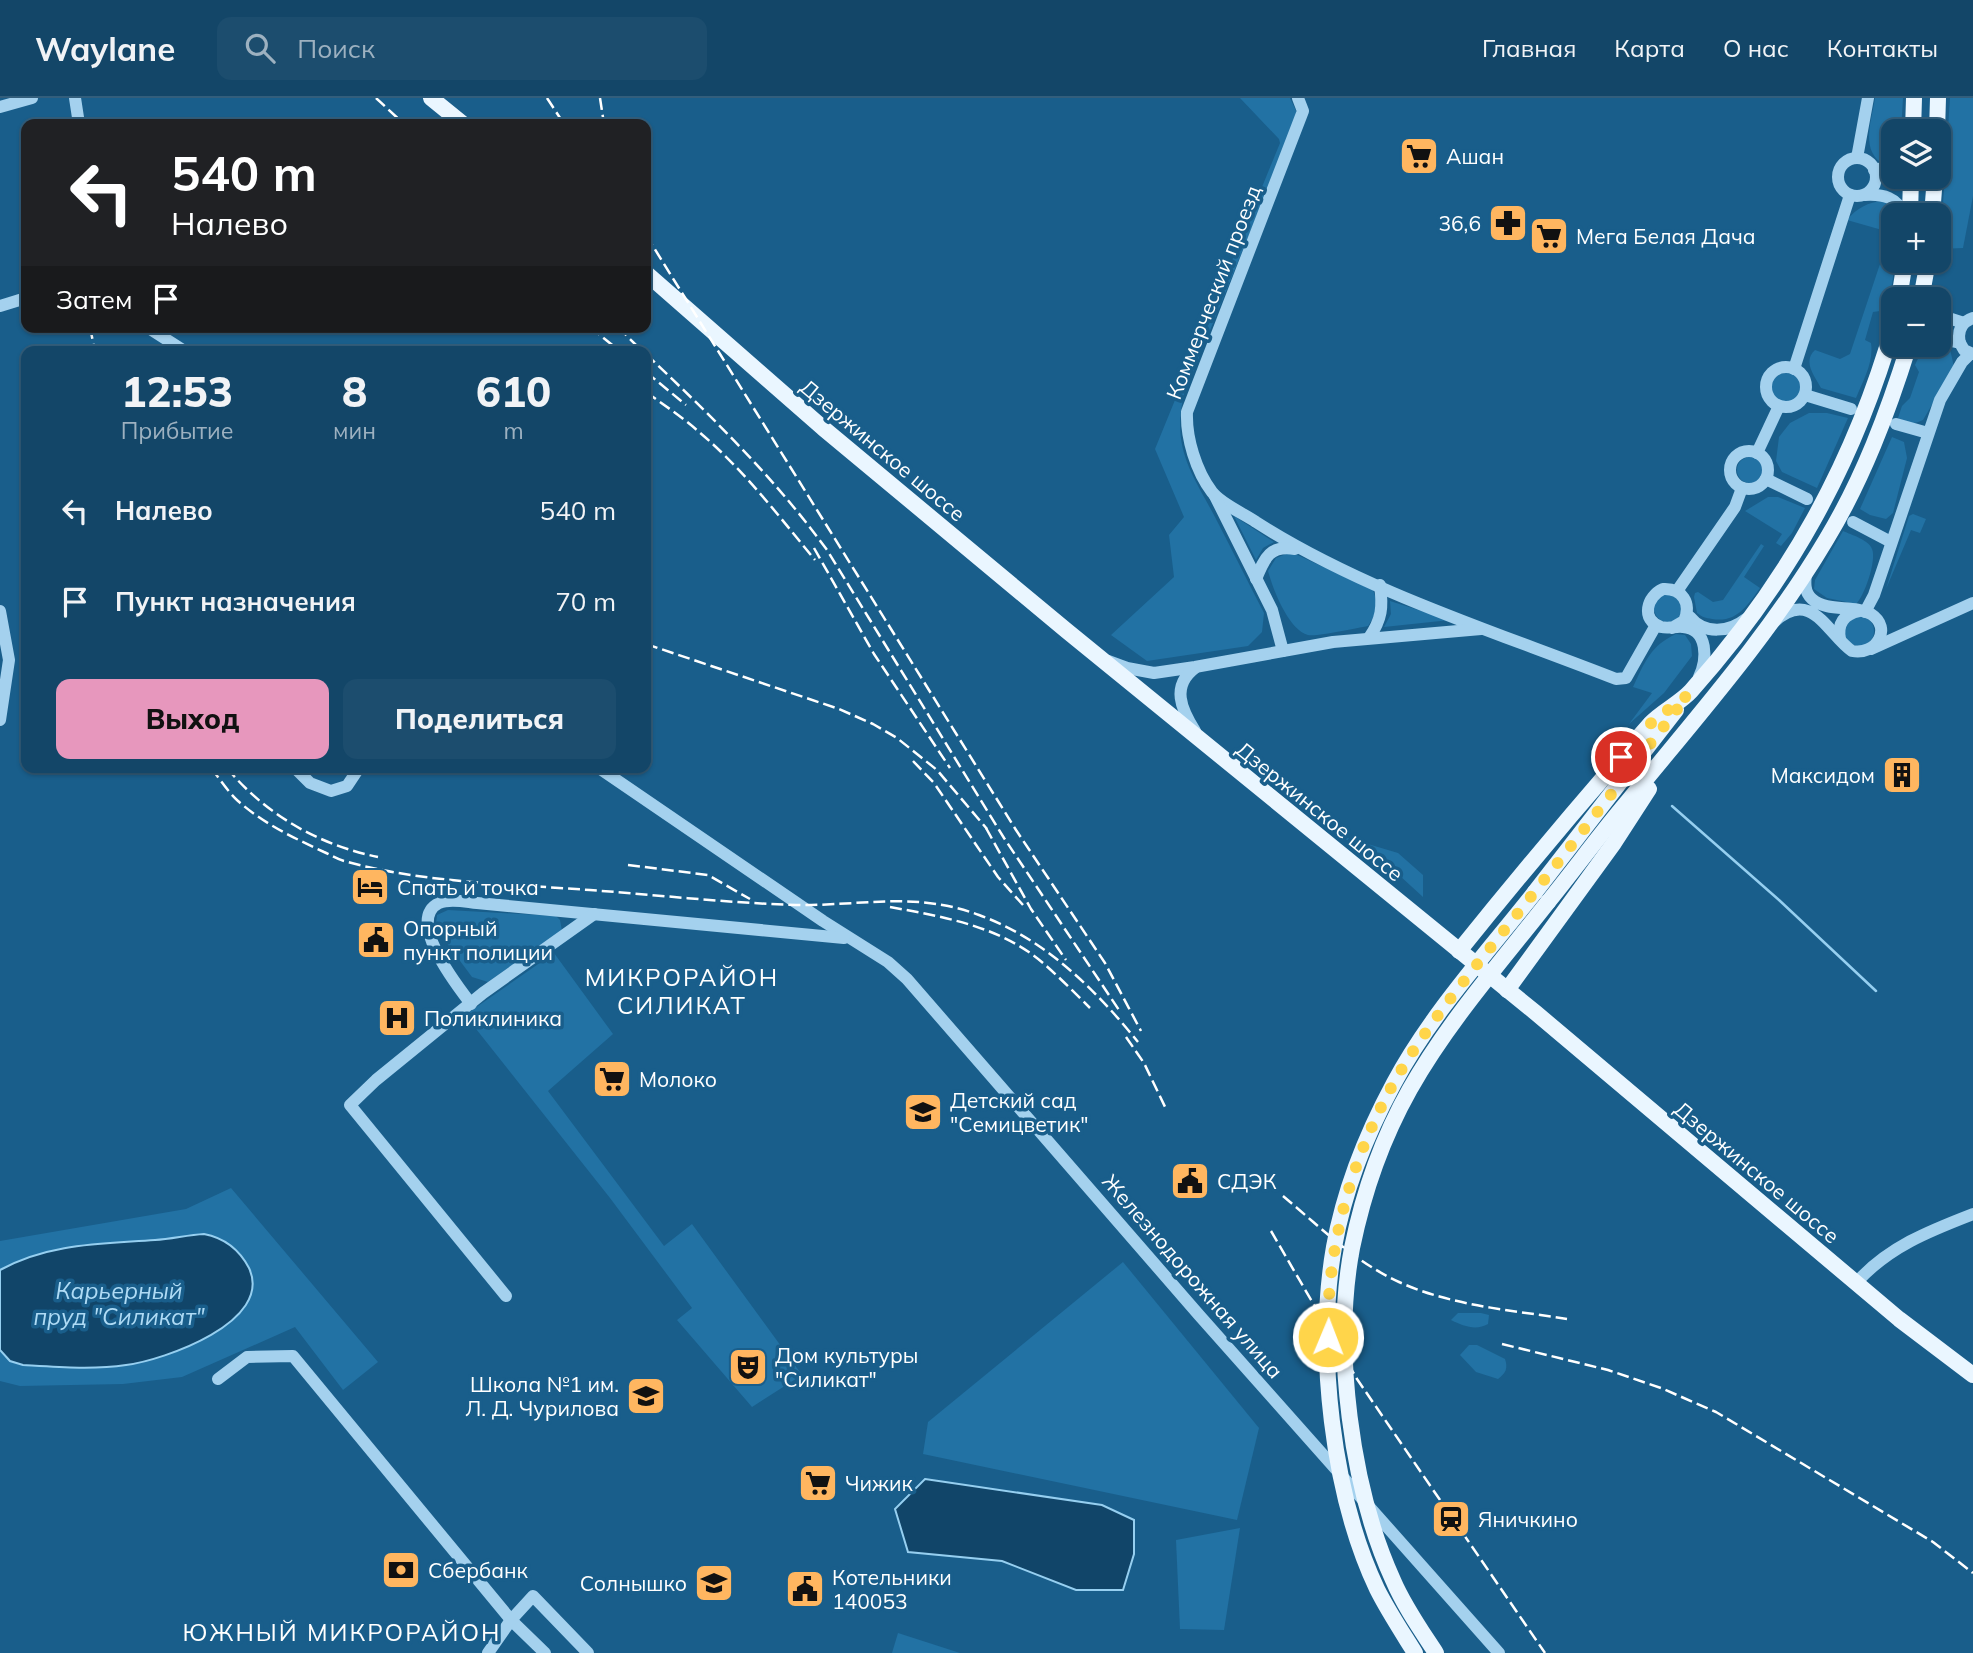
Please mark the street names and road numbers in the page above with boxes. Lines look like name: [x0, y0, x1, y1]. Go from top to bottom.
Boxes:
street label: Коммерческий проезд: [1160, 181, 1266, 403]
street label: Дзержинское шоссе: [795, 373, 971, 527]
street label: Дзержинское шоссе: [1231, 736, 1409, 886]
street label: Дзержинское шоссе: [1669, 1095, 1845, 1249]
street label: Железнодорожная улица: [1097, 1168, 1289, 1384]

